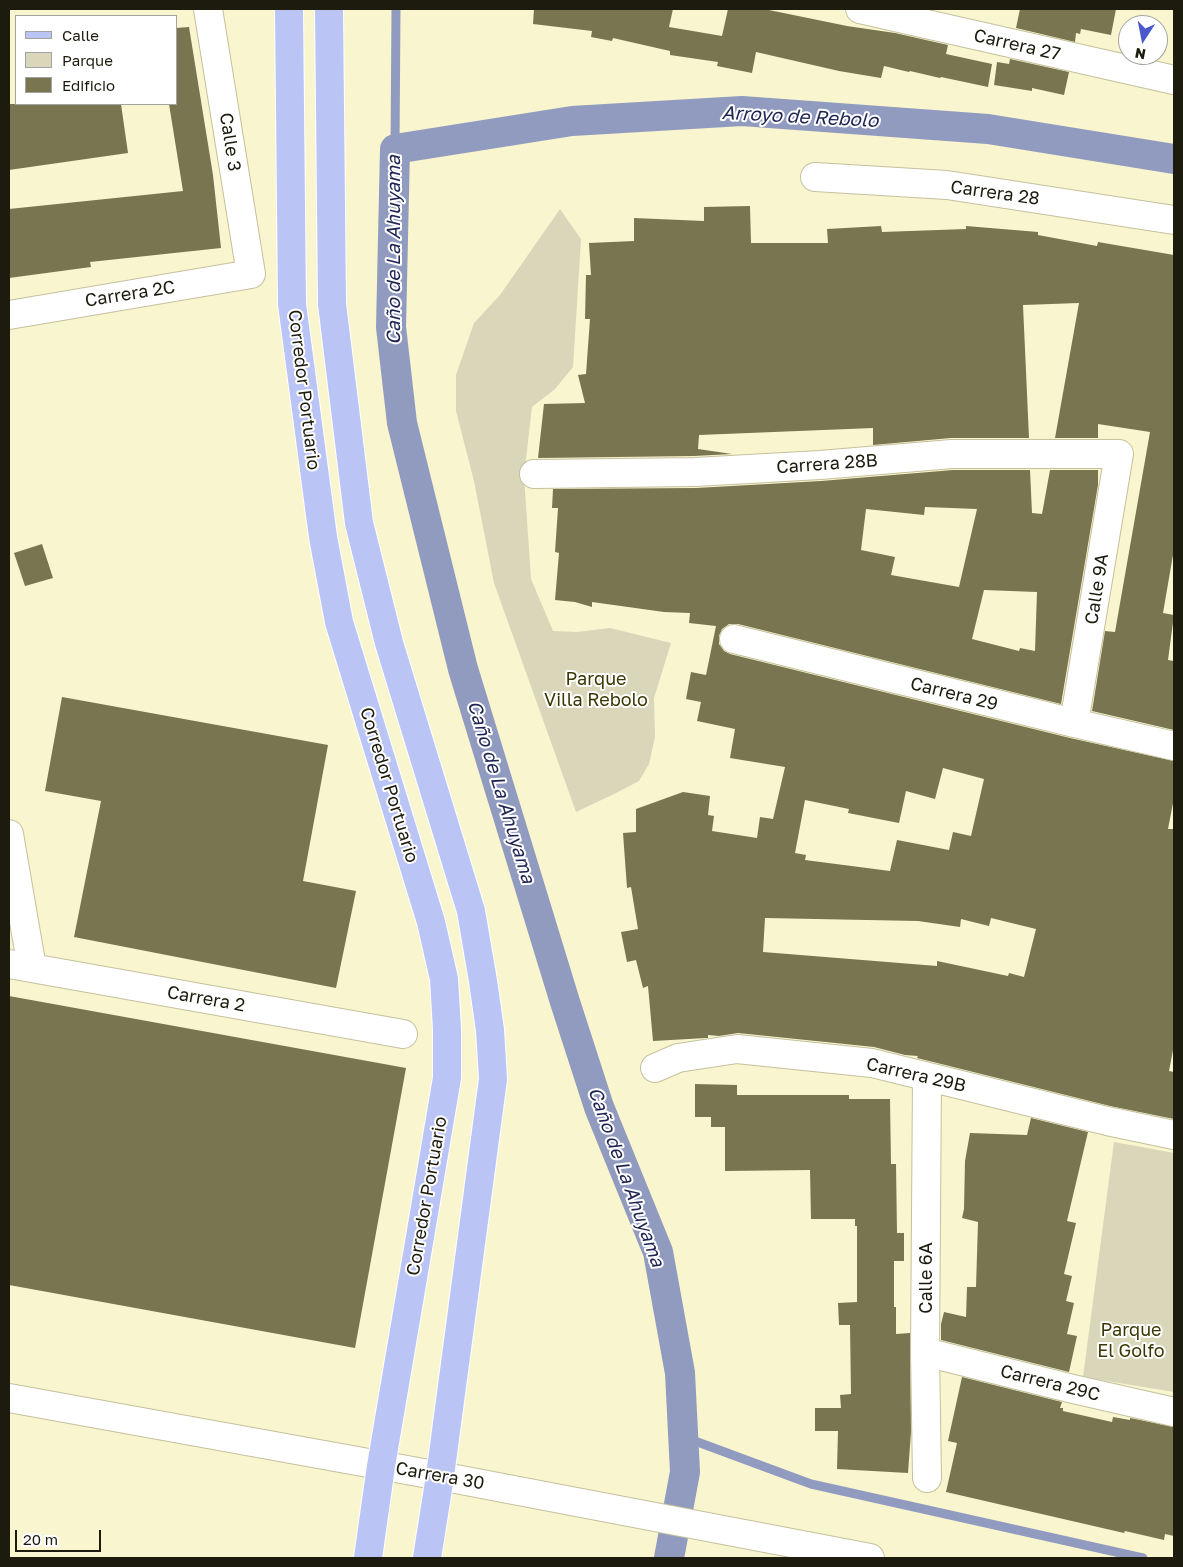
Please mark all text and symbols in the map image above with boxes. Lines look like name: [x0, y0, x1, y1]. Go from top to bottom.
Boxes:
legend: [15, 15, 178, 105]
north arrow: [1118, 15, 1168, 65]
street label: Carrera 27: [972, 25, 1062, 65]
text: Calle: [62, 26, 99, 44]
text: N: [1133, 45, 1147, 64]
text: Parque: [62, 51, 113, 69]
text: Edificio: [62, 76, 115, 94]
water label: Arroyo de Rebolo: [721, 102, 879, 132]
street label: Calle 3: [215, 111, 245, 173]
water label: Caño de La Ahuyama: [383, 155, 405, 345]
street label: Carrera 28: [949, 176, 1041, 210]
street label: Carrera 2C: [83, 276, 177, 312]
street label: Corredor Portuario: [283, 309, 325, 471]
street label: Carrera 28B: [776, 450, 878, 478]
street label: Calle 9A: [1081, 552, 1113, 626]
park label: Parque Villa Rebolo: [544, 668, 648, 711]
street label: Carrera 29: [908, 673, 1000, 715]
water label: Caño de La Ahuyama: [462, 698, 540, 886]
street label: Corredor Portuario: [355, 705, 423, 865]
street label: Carrera 2: [165, 982, 247, 1016]
street label: Carrera 29B: [864, 1053, 968, 1097]
water label: Caño de La Ahuyama: [583, 1084, 669, 1270]
street label: Corredor Portuario: [402, 1115, 452, 1277]
street label: Calle 6A: [915, 1242, 937, 1314]
park label: Parque El Golfo: [1097, 1319, 1165, 1362]
street label: Carrera 29C: [998, 1360, 1102, 1406]
street label: Carrera 30: [394, 1458, 486, 1494]
scale bar: [18, 1520, 104, 1552]
text: 20 m: [23, 1530, 58, 1548]

